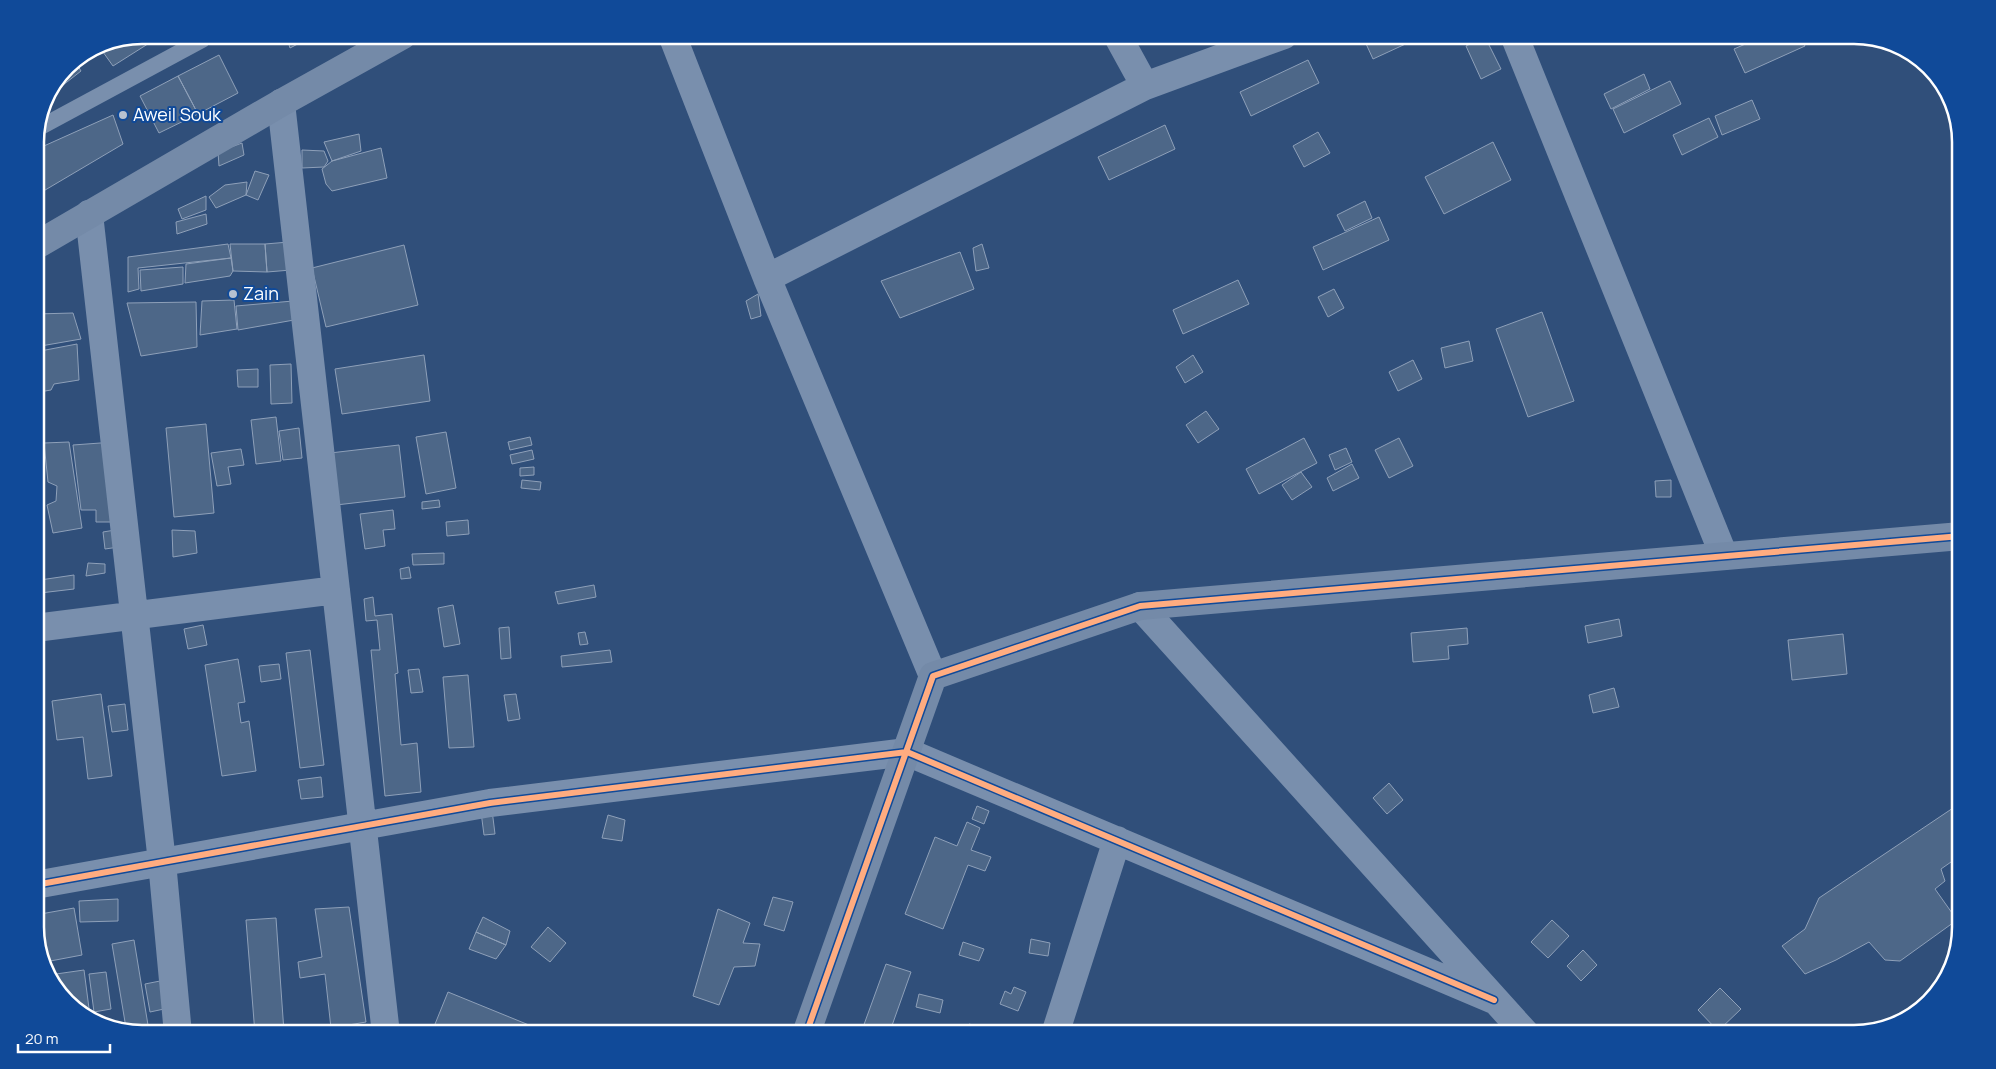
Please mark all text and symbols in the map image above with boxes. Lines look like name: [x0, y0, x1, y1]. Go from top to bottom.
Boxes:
place label: Aweil Souk: [133, 102, 222, 126]
marker: Aweil Souk: [117, 109, 129, 121]
place label: Zain: [243, 281, 279, 305]
marker: Zain: [227, 288, 239, 300]
scale bar: [18, 1022, 110, 1054]
text: 20 m: [25, 1028, 58, 1049]

